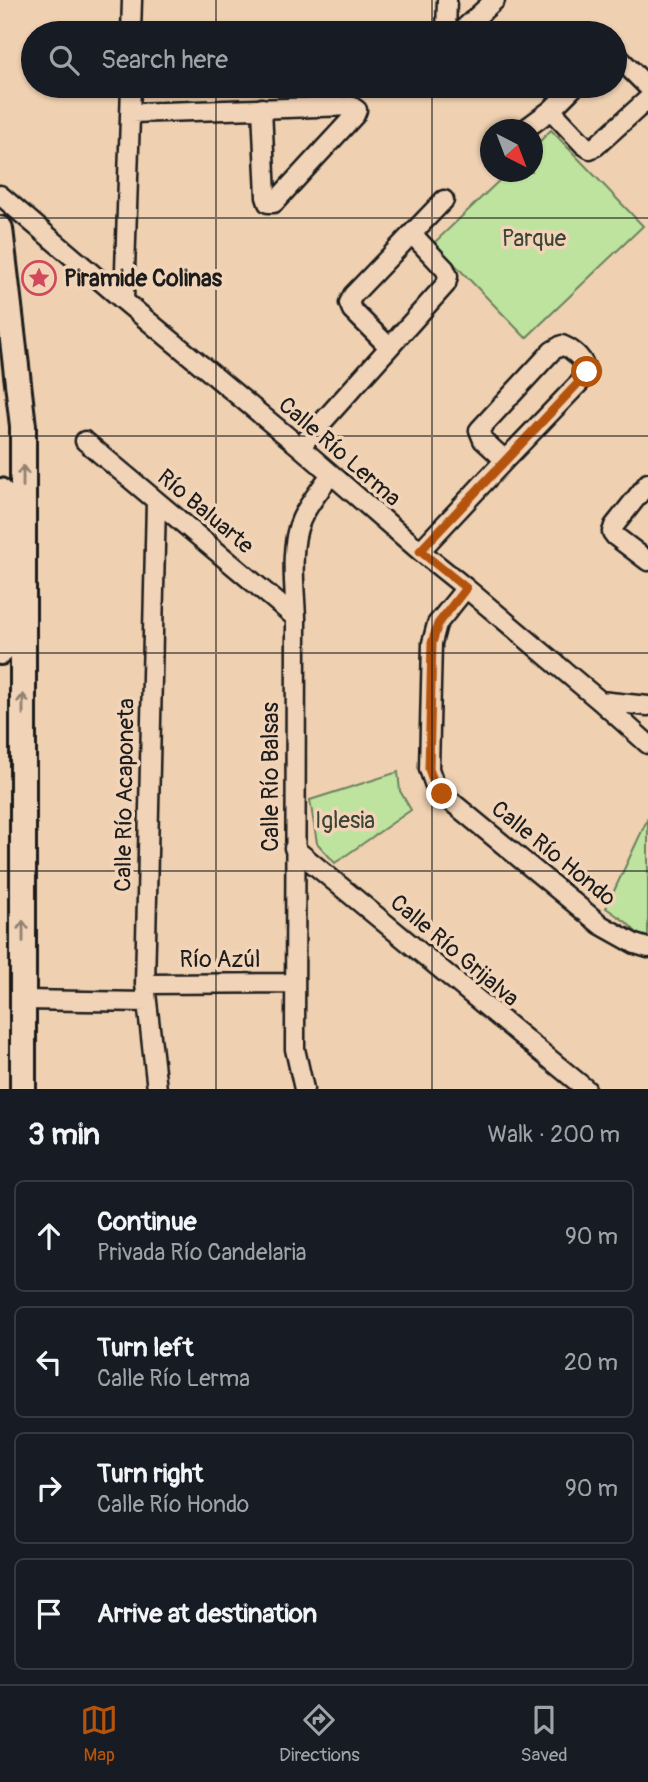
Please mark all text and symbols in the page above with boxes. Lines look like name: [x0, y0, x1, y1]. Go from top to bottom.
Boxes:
search box: [21, 21, 627, 98]
icon: search: [45, 41, 83, 79]
text: Search here: [101, 44, 228, 76]
north arrow: [480, 119, 543, 182]
park label: Parque: [502, 224, 567, 253]
place icon: Piramide Colinas: [20, 259, 58, 297]
place label: Piramide Colinas: [64, 264, 223, 293]
route start: [571, 356, 602, 387]
street label: Calle Río Lerma: [272, 390, 407, 512]
street label: Río Baluarte: [151, 463, 260, 561]
one-way arrow: [16, 465, 30, 488]
one-way arrow: [16, 693, 30, 716]
street label: Calle Río Acaponeta: [108, 698, 141, 892]
street label: Calle Río Balsas: [256, 702, 285, 852]
route end: [426, 778, 457, 809]
street label: Calle Río Hondo: [485, 794, 622, 913]
park label: Iglesia: [315, 806, 375, 835]
street label: Calle Río Grijalva: [384, 888, 525, 1013]
one-way arrow: [16, 920, 30, 943]
street label: Río Azúl: [179, 945, 261, 974]
text: 3 min: [28, 1116, 100, 1153]
text: Walk · 200 m: [487, 1120, 620, 1149]
text: Continue: [97, 1206, 197, 1238]
icon: ahead: [30, 1217, 68, 1255]
text: 90 m: [565, 1222, 618, 1251]
text: Privada Río Candelaria: [97, 1238, 307, 1267]
text: Turn left: [97, 1332, 193, 1364]
icon: left: [30, 1343, 68, 1381]
text: 20 m: [564, 1348, 618, 1377]
text: Calle Río Lerma: [97, 1364, 250, 1393]
text: Turn right: [97, 1458, 203, 1490]
icon: right: [30, 1469, 68, 1507]
text: 90 m: [565, 1474, 618, 1503]
text: Calle Río Hondo: [97, 1490, 249, 1519]
icon: arrive: [30, 1595, 68, 1633]
text: Arrive at destination: [97, 1598, 317, 1630]
tab: Map: [80, 1701, 118, 1767]
tab: Directions: [279, 1701, 360, 1767]
tab: Saved: [520, 1701, 568, 1767]

